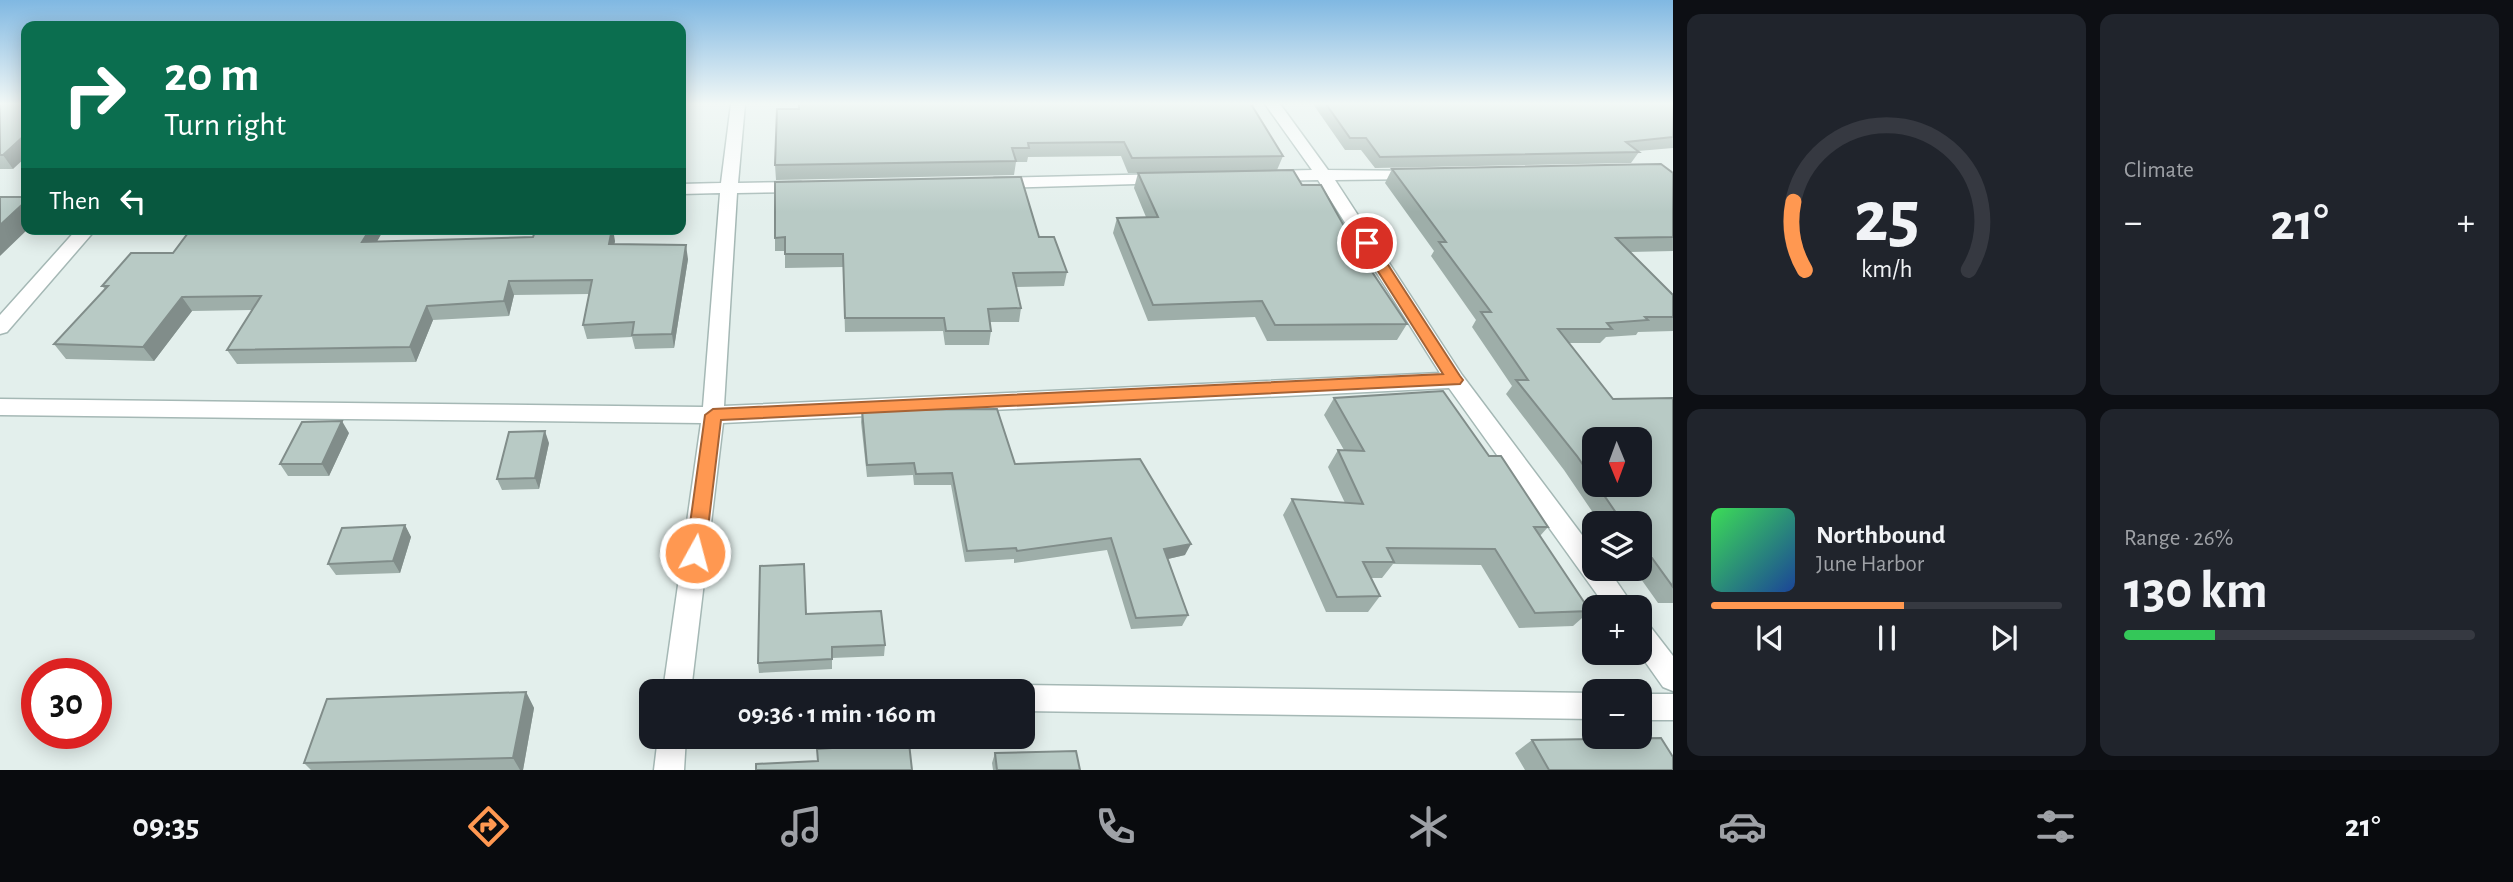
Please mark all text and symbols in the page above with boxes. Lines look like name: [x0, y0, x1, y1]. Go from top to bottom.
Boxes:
icon: right: [49, 49, 140, 140]
text: 20 m: [164, 51, 260, 100]
text: Turn right: [164, 109, 286, 141]
text: Climate: [2124, 159, 2194, 182]
icon: left: [114, 182, 152, 220]
text: 25: [1854, 183, 1919, 256]
text: Then: [49, 188, 100, 214]
text: 21°: [2270, 197, 2329, 249]
text: −: [2124, 204, 2142, 242]
text: +: [2457, 204, 2475, 242]
pin: [1337, 213, 1397, 273]
icon: arrive: [1348, 224, 1386, 262]
text: km/h: [1861, 257, 1912, 282]
north arrow: [1582, 427, 1652, 497]
map controls: [1582, 427, 1652, 749]
button: layers: [1582, 511, 1652, 581]
position arrow: [658, 516, 732, 590]
text: Northbound: [1816, 522, 1945, 548]
text: Range · 26%: [2124, 527, 2233, 550]
text: June Harbor: [1816, 553, 1924, 576]
text: 130 km: [2124, 565, 2268, 617]
button: +: [1582, 595, 1652, 665]
icon: previous: [1751, 619, 1789, 657]
icon: pause: [1868, 619, 1906, 657]
icon: next: [1985, 619, 2023, 657]
speed limit sign: 30: [21, 658, 112, 749]
button: −: [1582, 679, 1652, 749]
text: 09:36 · 1 min · 160 m: [738, 701, 936, 727]
icon: directions: [464, 802, 513, 851]
icon: music: [777, 802, 826, 851]
icon: phone: [1091, 802, 1140, 851]
icon: climate: [1404, 802, 1453, 851]
icon: car: [1718, 802, 1767, 851]
icon: filters: [2031, 802, 2080, 851]
text: 09:35: [132, 810, 199, 842]
text: 21°: [2345, 810, 2381, 842]

